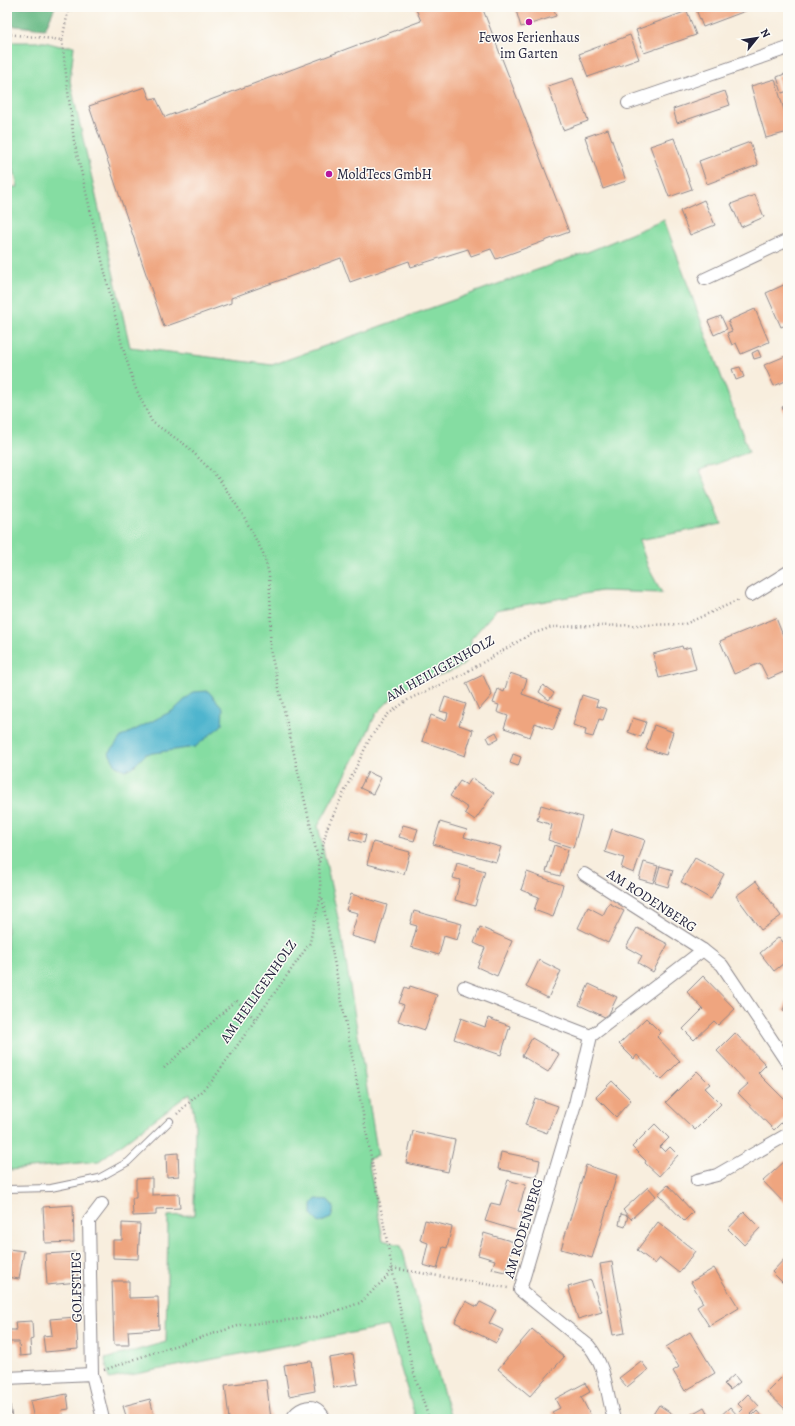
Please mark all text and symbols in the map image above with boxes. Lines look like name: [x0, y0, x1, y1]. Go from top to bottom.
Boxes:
marker: Fewos Ferienhaus im Garten: [524, 17, 534, 27]
north arrow: [737, 18, 777, 58]
text: N: [757, 26, 774, 40]
place label: Fewos Ferienhaus im Garten: [478, 28, 580, 63]
place label: MoldTecs GmbH: [337, 165, 432, 184]
marker: MoldTecs GmbH: [324, 169, 334, 179]
street label: AM HEILIGENHOLZ: [382, 631, 498, 707]
street label: AM RODENBERG: [602, 864, 700, 937]
street label: AM HEILIGENHOLZ: [215, 936, 301, 1047]
street label: AM RODENBERG: [499, 1176, 548, 1281]
street label: GOLFSTIEG: [66, 1252, 87, 1322]

